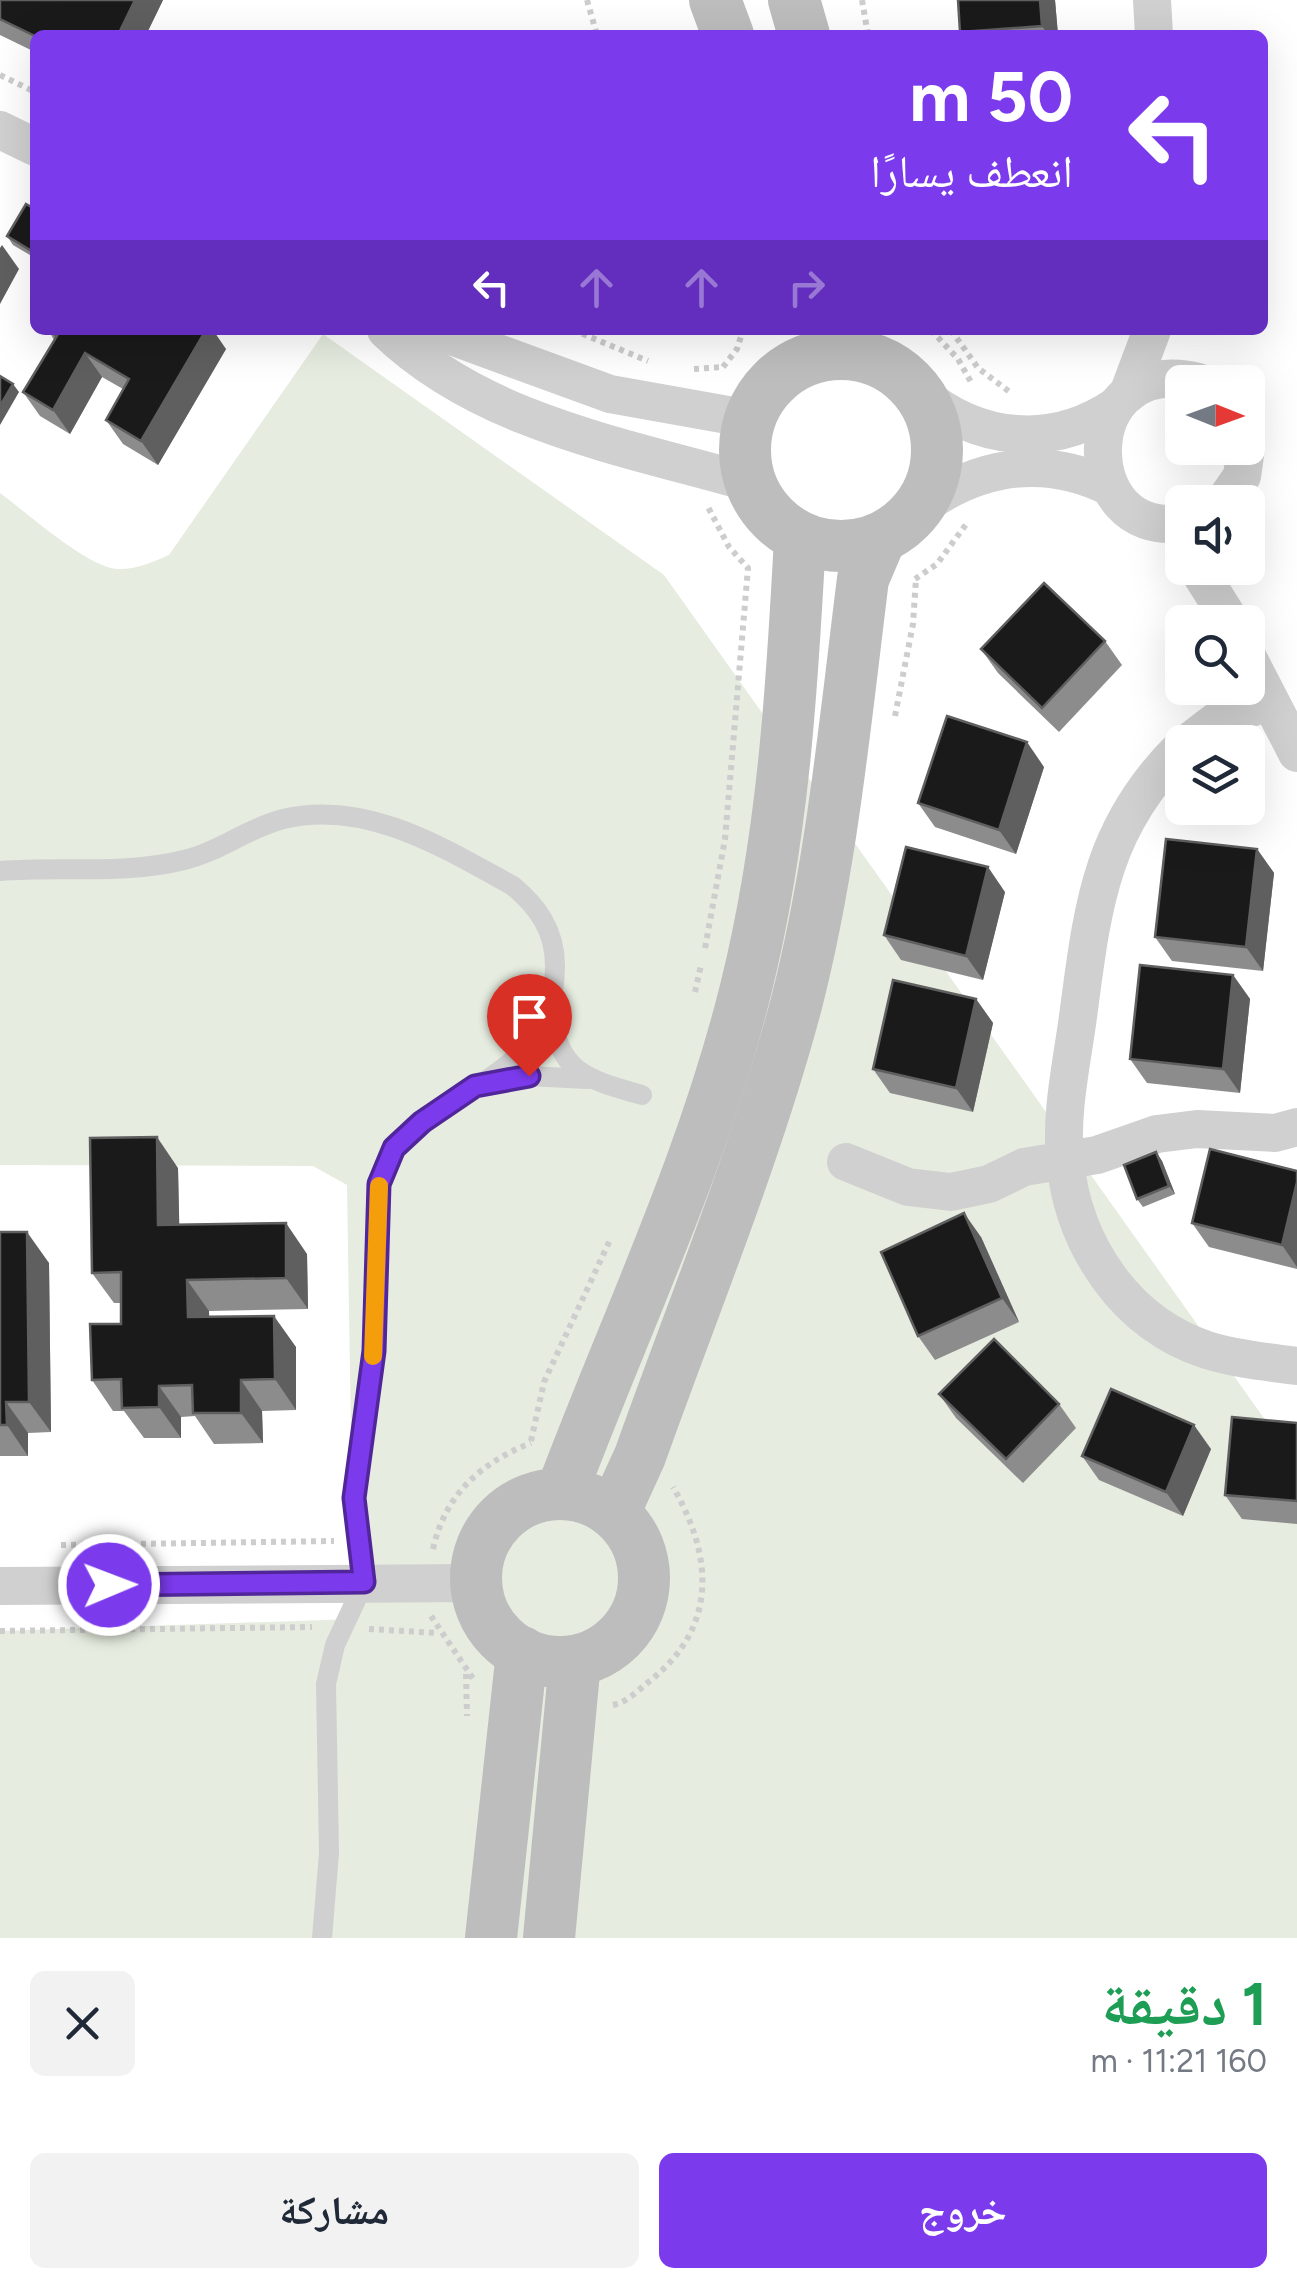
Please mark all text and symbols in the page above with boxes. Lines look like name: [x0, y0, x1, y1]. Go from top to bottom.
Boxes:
text: 50 m: [909, 54, 1073, 139]
icon: left: [1108, 70, 1238, 200]
text: انعطف يسارًا: [870, 144, 1073, 198]
icon: left: [464, 260, 519, 315]
icon: ahead: [569, 260, 624, 315]
icon: ahead: [674, 260, 729, 315]
icon: right: [779, 260, 834, 315]
north arrow: [1165, 365, 1265, 465]
map controls: [1165, 365, 1265, 825]
button: sound: [1165, 485, 1265, 585]
button: search: [1165, 605, 1265, 705]
button: layers: [1165, 725, 1265, 825]
pin: [487, 974, 572, 1077]
icon: arrive: [502, 989, 557, 1044]
position arrow: [57, 1533, 161, 1637]
text: 1 دقيقة: [1101, 1968, 1267, 2040]
button: close: [30, 1971, 135, 2076]
text: 160 m · 11:21: [1090, 2042, 1267, 2080]
button: مشاركة: [30, 2153, 639, 2268]
button: خروج: [659, 2153, 1267, 2268]

